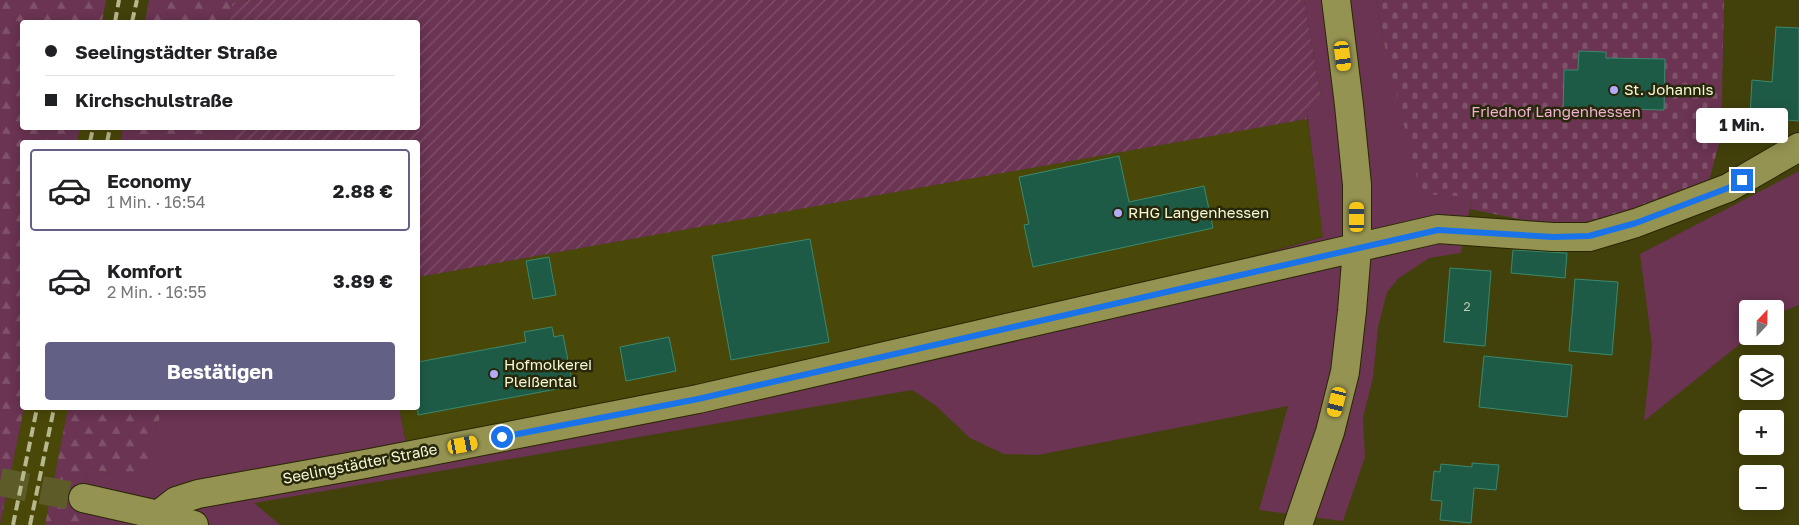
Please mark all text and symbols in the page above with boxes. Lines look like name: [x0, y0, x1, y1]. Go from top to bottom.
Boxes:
text: Seelingstädter Straße: [75, 40, 278, 63]
car: [1333, 40, 1352, 72]
place label: St. Johannis: [1624, 80, 1713, 98]
marker: St. Johannis: [1608, 84, 1620, 96]
text: Kirchschulstraße: [75, 88, 233, 111]
park label: Friedhof Langenhessen: [1471, 102, 1641, 120]
callout: 1 Min.: [1696, 108, 1788, 142]
text: 1 Min.: [1719, 115, 1765, 135]
icon: car: [47, 168, 92, 213]
text: Economy: [107, 169, 192, 192]
route end: [1731, 169, 1753, 191]
text: 2.88 €: [333, 179, 393, 202]
text: 1 Min. · 16:54: [107, 192, 206, 212]
car: [1349, 202, 1364, 232]
place label: RHG Langenhessen: [1128, 203, 1269, 221]
marker: RHG Langenhessen: [1112, 207, 1124, 219]
icon: car: [47, 258, 92, 303]
text: Komfort: [107, 259, 182, 282]
text: 3.89 €: [333, 269, 393, 292]
text: 2 Min. · 16:55: [107, 282, 207, 302]
house number: 2: [1464, 299, 1471, 314]
north arrow: [1739, 300, 1784, 345]
map controls: [1739, 300, 1784, 510]
button: Bestätigen: [45, 342, 395, 400]
place label: Hofmolkerei Pleißental: [504, 355, 592, 390]
button: layers: [1739, 355, 1784, 400]
marker: Hofmolkerei Pleißental: [488, 368, 500, 380]
car: [1326, 386, 1347, 418]
button: +: [1739, 410, 1784, 455]
route start: [491, 426, 513, 448]
car: [446, 435, 479, 455]
street label: Seelingstädter Straße: [281, 439, 439, 487]
button: −: [1739, 465, 1784, 510]

